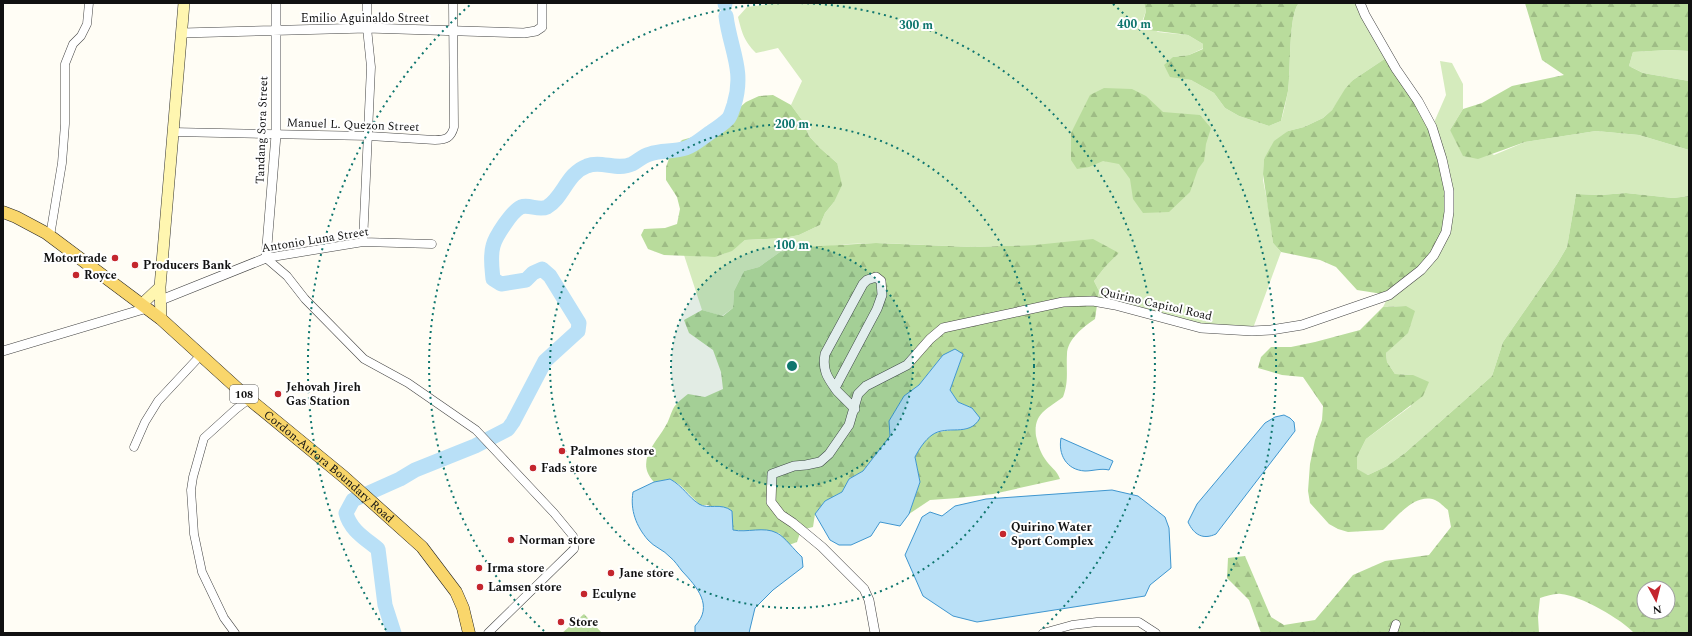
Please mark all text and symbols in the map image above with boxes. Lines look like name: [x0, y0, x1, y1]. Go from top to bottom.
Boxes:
street label: Emilio Aguinaldo Street: [301, 9, 429, 28]
text: 400 m: [1117, 15, 1151, 34]
text: 300 m: [899, 16, 933, 35]
street label: Tandang Sora Street: [251, 76, 273, 184]
street label: Manuel L. Quezon Street: [286, 113, 420, 137]
text: 200 m: [775, 115, 809, 134]
street label: Antonio Luna Street: [260, 222, 370, 258]
text: 100 m: [775, 236, 809, 255]
place label: Motortrade: [43, 249, 107, 268]
marker: Motortrade: [110, 253, 120, 263]
place label: Producers Bank: [143, 256, 232, 275]
marker: Producers Bank: [130, 260, 140, 270]
place label: Royce: [84, 266, 117, 285]
marker: Royce: [71, 270, 81, 280]
street label: Quirino Capitol Road: [1098, 282, 1214, 326]
centre of rings: [785, 359, 799, 373]
place label: Jehovah Jireh Gas Station: [286, 378, 361, 411]
road number: 108: [230, 385, 258, 403]
marker: Jehovah Jireh Gas Station: [273, 389, 283, 399]
street label: Cordon-Aurora Boundary Road: [260, 405, 399, 528]
place label: Palmones store: [570, 442, 655, 461]
marker: Palmones store: [557, 446, 567, 456]
place label: Fads store: [541, 459, 597, 478]
marker: Fads store: [528, 463, 538, 473]
place label: Quirino Water Sport Complex: [1011, 518, 1094, 551]
marker: Quirino Water Sport Complex: [998, 529, 1008, 539]
place label: Norman store: [519, 531, 595, 550]
marker: Norman store: [506, 535, 516, 545]
place label: Irma store: [487, 559, 544, 578]
marker: Irma store: [474, 563, 484, 573]
place label: Jane store: [619, 564, 674, 583]
marker: Jane store: [606, 568, 616, 578]
place label: Lamsen store: [488, 578, 562, 597]
north arrow: [1636, 580, 1676, 620]
marker: Lamsen store: [475, 582, 485, 592]
place label: Eculyne: [592, 585, 636, 604]
marker: Eculyne: [579, 589, 589, 599]
text: N: [1652, 600, 1663, 618]
place label: Store: [569, 613, 598, 632]
marker: Store: [556, 617, 566, 627]

